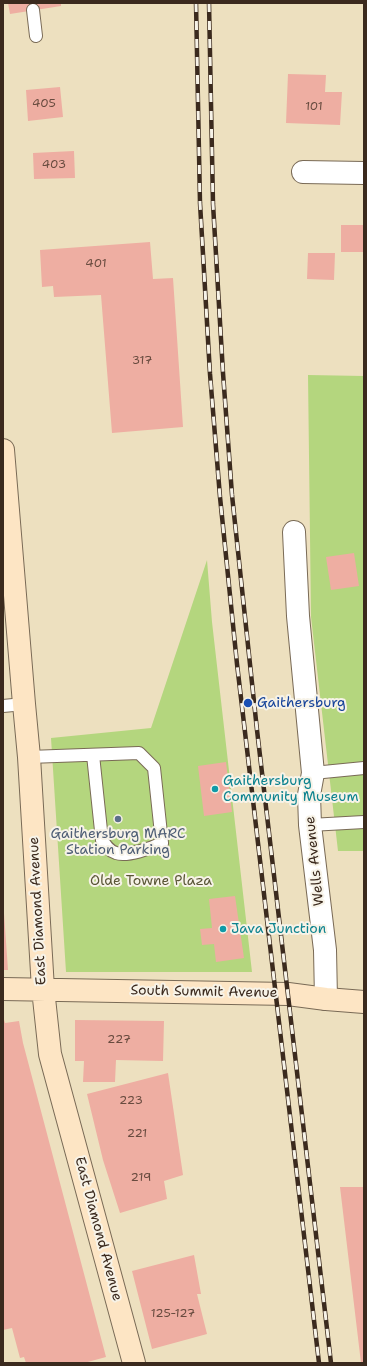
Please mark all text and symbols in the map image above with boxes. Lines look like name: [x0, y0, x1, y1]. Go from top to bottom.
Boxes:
house number: 405: [32, 97, 56, 111]
house number: 101: [305, 100, 323, 114]
house number: 403: [42, 158, 66, 172]
house number: 401: [85, 257, 107, 271]
house number: 317: [132, 354, 152, 368]
place label: Gaithersburg: [257, 695, 346, 711]
marker: Gaithersburg: [242, 697, 254, 709]
place label: Gaithersburg Community Museum: [223, 773, 358, 806]
marker: Gaithersburg Community Museum: [210, 784, 220, 794]
marker: Gaithersburg MARC Station Parking: [113, 814, 123, 824]
street label: Wells Avenue: [302, 815, 328, 907]
place label: Gaithersburg MARC Station Parking: [50, 826, 186, 858]
street label: East Diamond Avenue: [26, 836, 50, 986]
park label: Olde Towne Plaza: [90, 873, 212, 889]
place label: Java Junction: [231, 921, 326, 937]
marker: Java Junction: [218, 924, 228, 934]
street label: South Summit Avenue: [130, 982, 278, 1002]
house number: 227: [107, 1033, 131, 1047]
house number: 223: [119, 1094, 143, 1108]
house number: 221: [127, 1127, 147, 1141]
street label: East Diamond Avenue: [71, 1155, 125, 1303]
house number: 219: [131, 1171, 151, 1185]
house number: 125-127: [151, 1307, 195, 1321]

